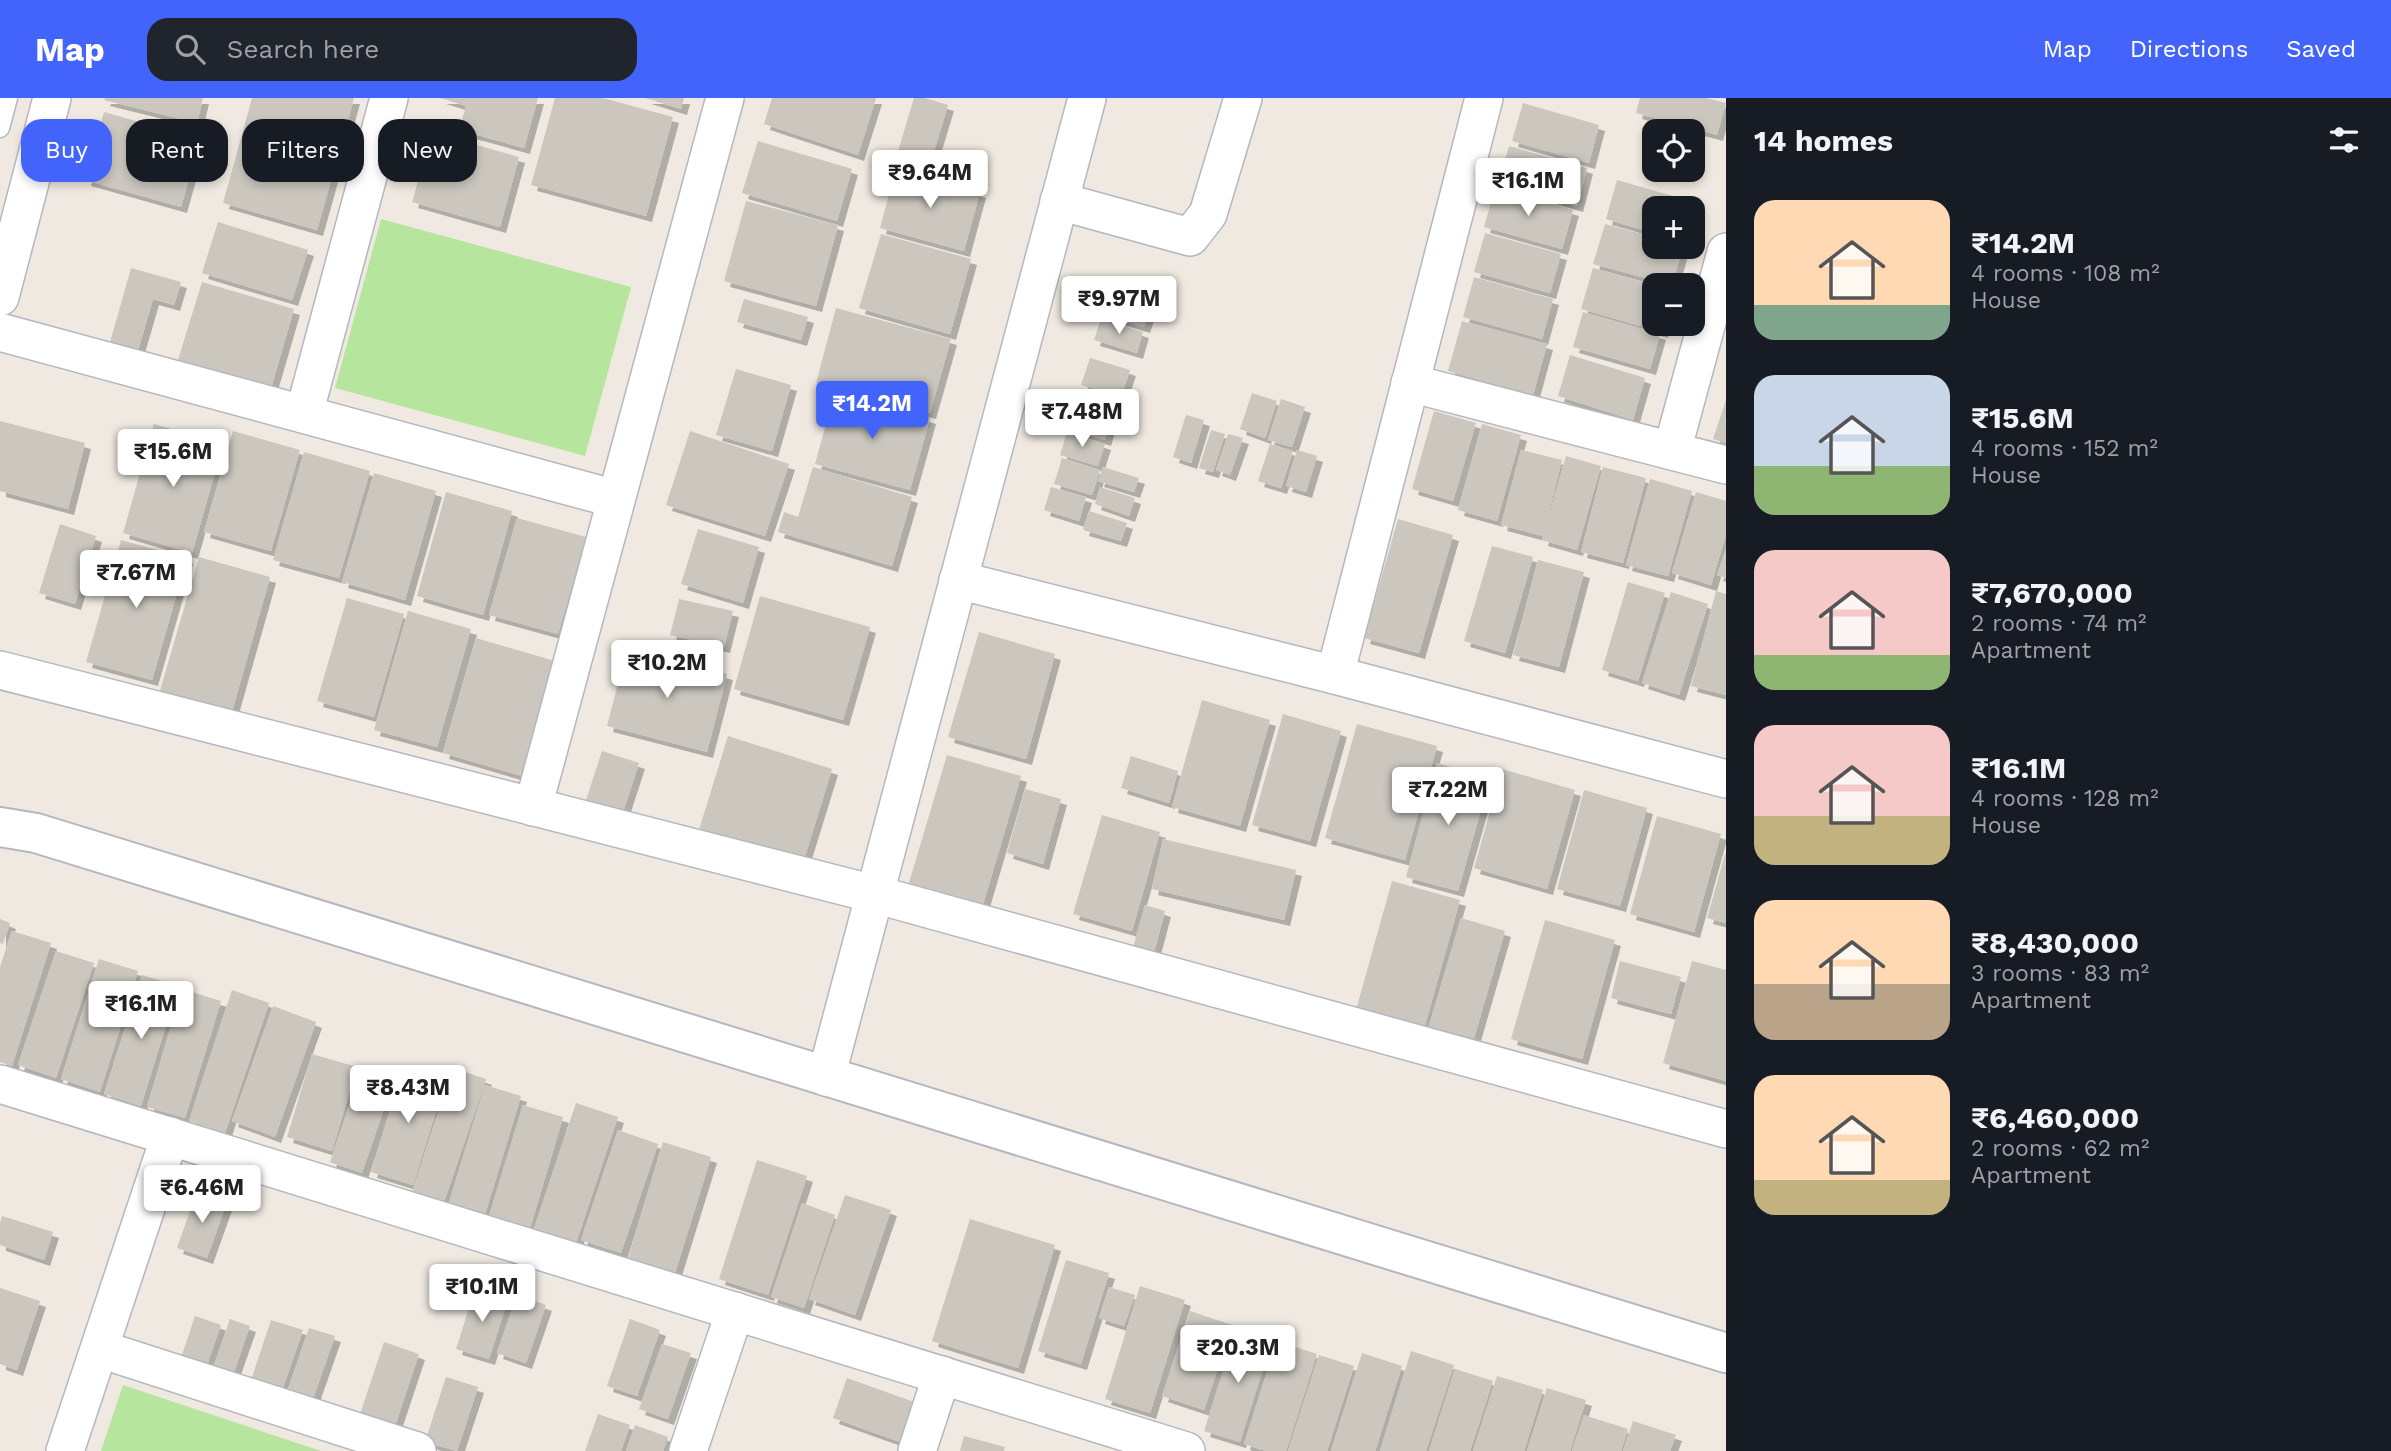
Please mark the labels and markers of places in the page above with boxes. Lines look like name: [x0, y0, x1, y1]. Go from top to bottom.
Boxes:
pin: ₹9.64M: [873, 150, 987, 210]
pin: ₹16.1M: [1471, 158, 1585, 218]
pin: ₹9.97M: [1062, 276, 1176, 336]
pin: ₹14.2M: [815, 382, 929, 441]
pin: ₹7.48M: [1025, 390, 1139, 449]
pin: ₹15.6M: [116, 430, 230, 489]
pin: ₹7.67M: [79, 550, 193, 610]
pin: ₹10.2M: [610, 640, 724, 700]
pin: ₹7.22M: [1391, 768, 1505, 827]
pin: ₹16.1M: [84, 982, 198, 1041]
pin: ₹8.43M: [351, 1066, 465, 1125]
pin: ₹6.46M: [145, 1166, 259, 1225]
pin: ₹10.1M: [425, 1264, 539, 1324]
pin: ₹20.3M: [1181, 1326, 1295, 1385]

